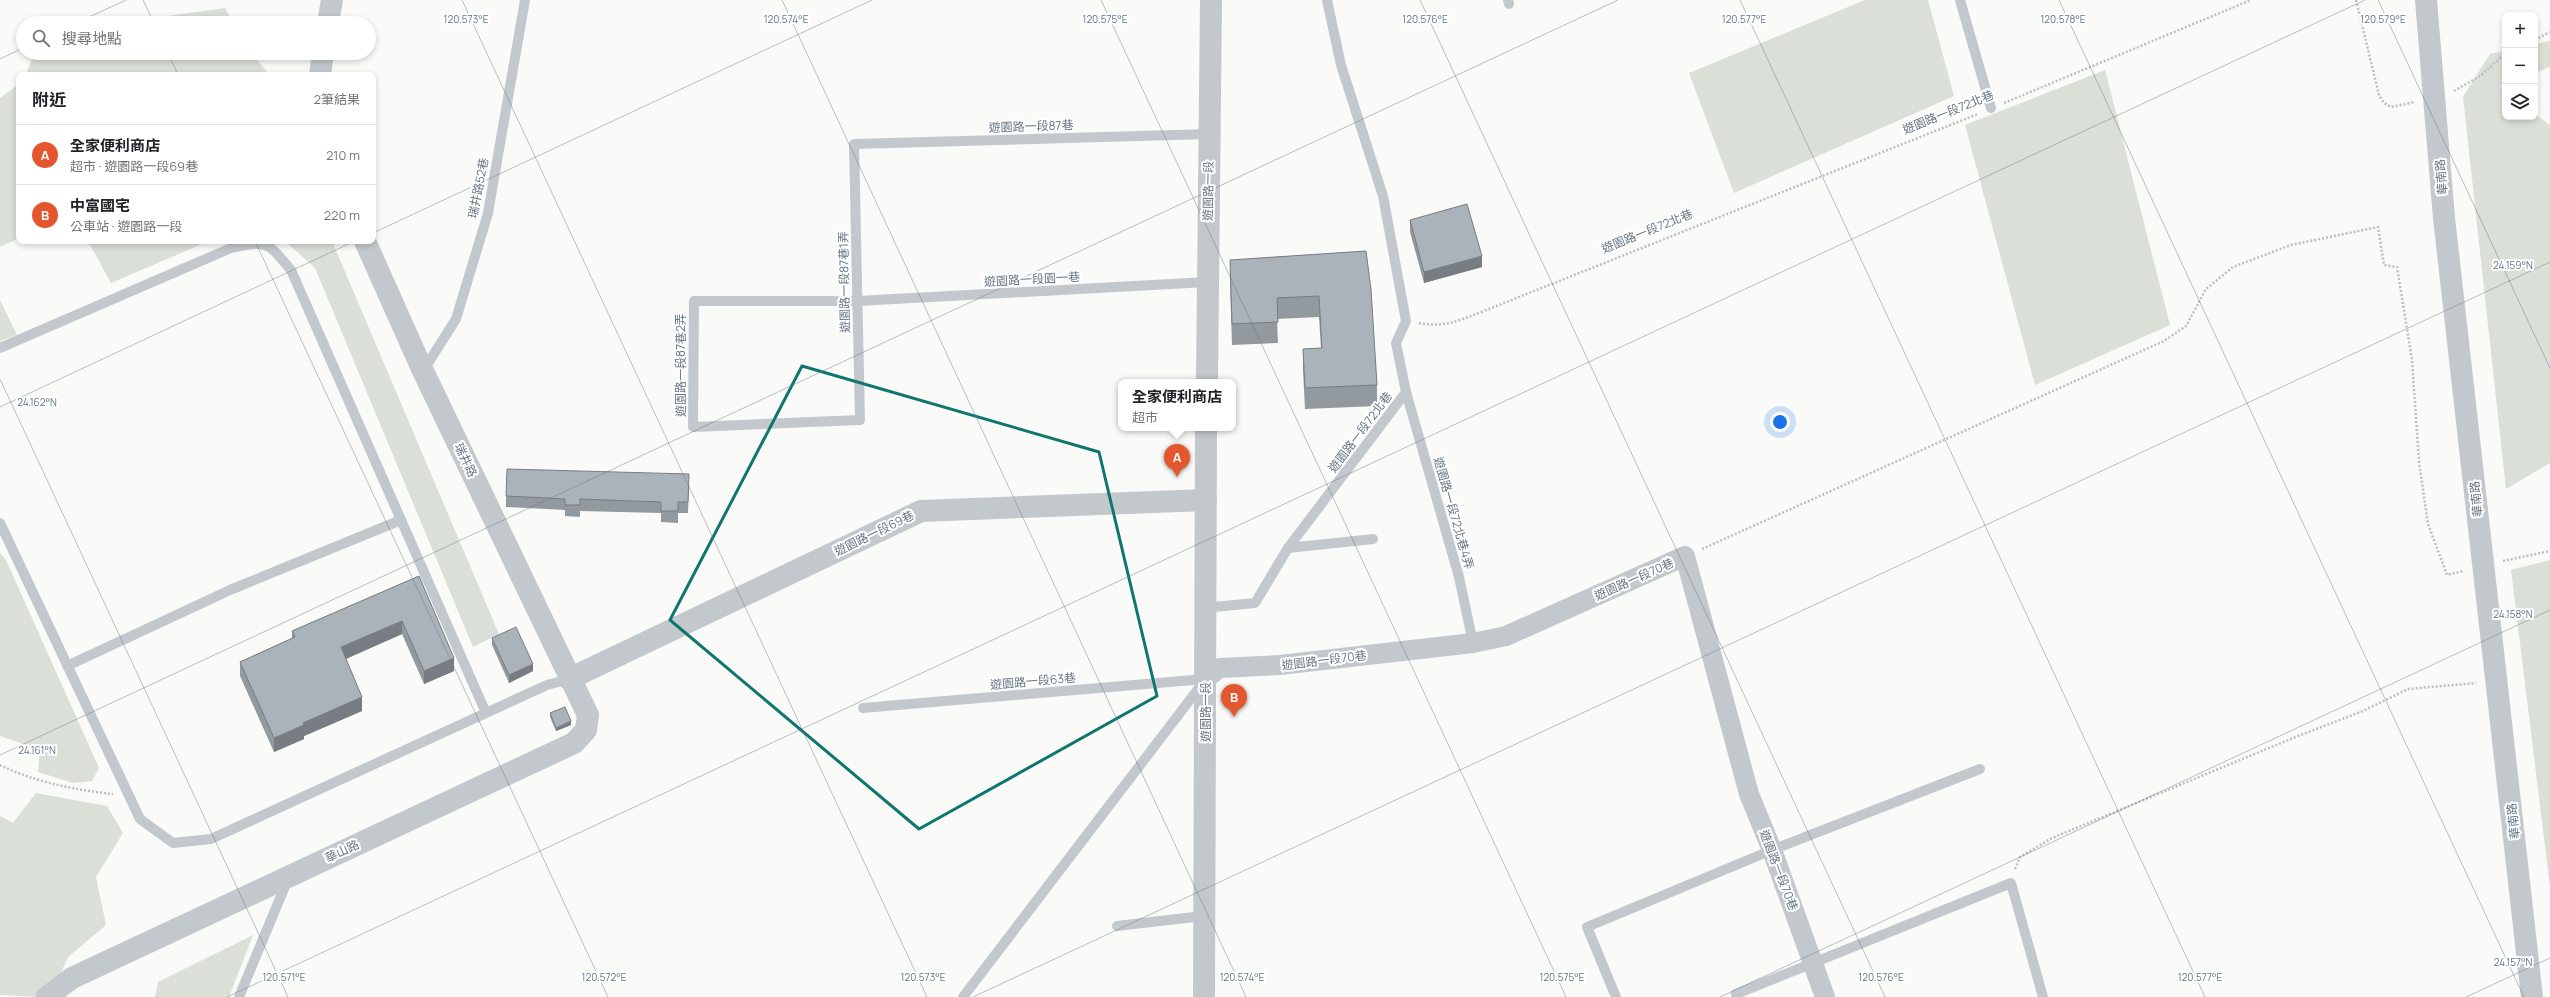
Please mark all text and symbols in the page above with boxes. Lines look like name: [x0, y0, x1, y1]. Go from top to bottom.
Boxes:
text: 120.573°E: [444, 12, 489, 26]
text: 120.574°E: [764, 12, 809, 26]
text: 120.575°E: [1082, 12, 1128, 26]
text: 120.576°E: [1402, 12, 1448, 26]
text: 120.577°E: [1722, 12, 1767, 26]
text: 120.578°E: [2040, 12, 2086, 26]
text: 120.579°E: [2360, 12, 2406, 26]
map controls: [2502, 12, 2538, 120]
button: +: [2502, 12, 2538, 48]
search box: [16, 16, 376, 60]
icon: search: [30, 27, 52, 49]
text: 搜尋地點: [62, 28, 122, 49]
button: −: [2502, 48, 2538, 84]
button: layers: [2502, 84, 2538, 120]
street label: 遊園路一段72北巷: [1900, 86, 1996, 138]
text: 附近: [32, 88, 66, 111]
text: 2筆結果: [314, 90, 360, 108]
street label: 遊園路一段87巷: [988, 116, 1074, 136]
text: 全家便利商店: [70, 135, 160, 156]
text: A: [41, 146, 49, 164]
text: 210 m: [326, 146, 360, 164]
street label: 瑞井路52巷: [464, 156, 492, 220]
text: 超市 · 遊園路一段69巷: [70, 157, 198, 175]
street label: 華南路: [2431, 158, 2451, 196]
street label: 遊園路一段: [1199, 161, 1217, 221]
text: 中富國宅: [70, 195, 130, 216]
street label: 遊園路一段72北巷: [1599, 205, 1695, 257]
text: B: [41, 206, 49, 224]
text: 220 m: [324, 206, 360, 224]
text: 公車站 · 遊園路一段: [70, 217, 182, 235]
street label: 遊園路一段87巷1弄: [835, 231, 853, 333]
text: 24.159°N: [2493, 258, 2533, 272]
street label: 遊園路一段園一巷: [984, 268, 1080, 290]
street label: 遊園路一段87巷2弄: [672, 313, 689, 417]
popup: [1118, 379, 1236, 431]
text: 全家便利商店: [1132, 386, 1222, 407]
street label: 遊園路一段72北巷: [1324, 388, 1396, 476]
text: 24.162°N: [17, 395, 57, 409]
text: 超市: [1132, 408, 1158, 426]
your location: [1770, 412, 1790, 432]
street label: 瑞井路: [451, 440, 481, 480]
pin: A: [1164, 444, 1190, 477]
street label: 遊園路一段72北巷4弄: [1430, 455, 1478, 571]
street label: 華南路: [2466, 480, 2486, 518]
street label: 遊園路一段69巷: [831, 506, 917, 560]
street label: 遊園路一段70巷: [1592, 554, 1676, 604]
text: 24.158°N: [2493, 607, 2533, 621]
street label: 遊園路一段70巷: [1281, 646, 1367, 674]
street label: 遊園路一段63巷: [989, 669, 1077, 693]
street label: 遊園路一段: [1197, 682, 1214, 742]
pin: B: [1221, 684, 1247, 717]
text: 24.161°N: [18, 743, 56, 757]
street label: 華南路: [2503, 802, 2523, 840]
street label: 遊園路一段70巷: [1756, 827, 1802, 913]
street label: 華山路: [322, 836, 362, 866]
text: 24.157°N: [2494, 955, 2532, 969]
text: 120.571°E: [262, 970, 306, 984]
text: 120.572°E: [582, 970, 627, 984]
text: 120.573°E: [901, 970, 946, 984]
text: 120.574°E: [1220, 970, 1265, 984]
text: 120.575°E: [1539, 970, 1585, 984]
text: 120.576°E: [1858, 970, 1904, 984]
text: 120.577°E: [2178, 970, 2223, 984]

